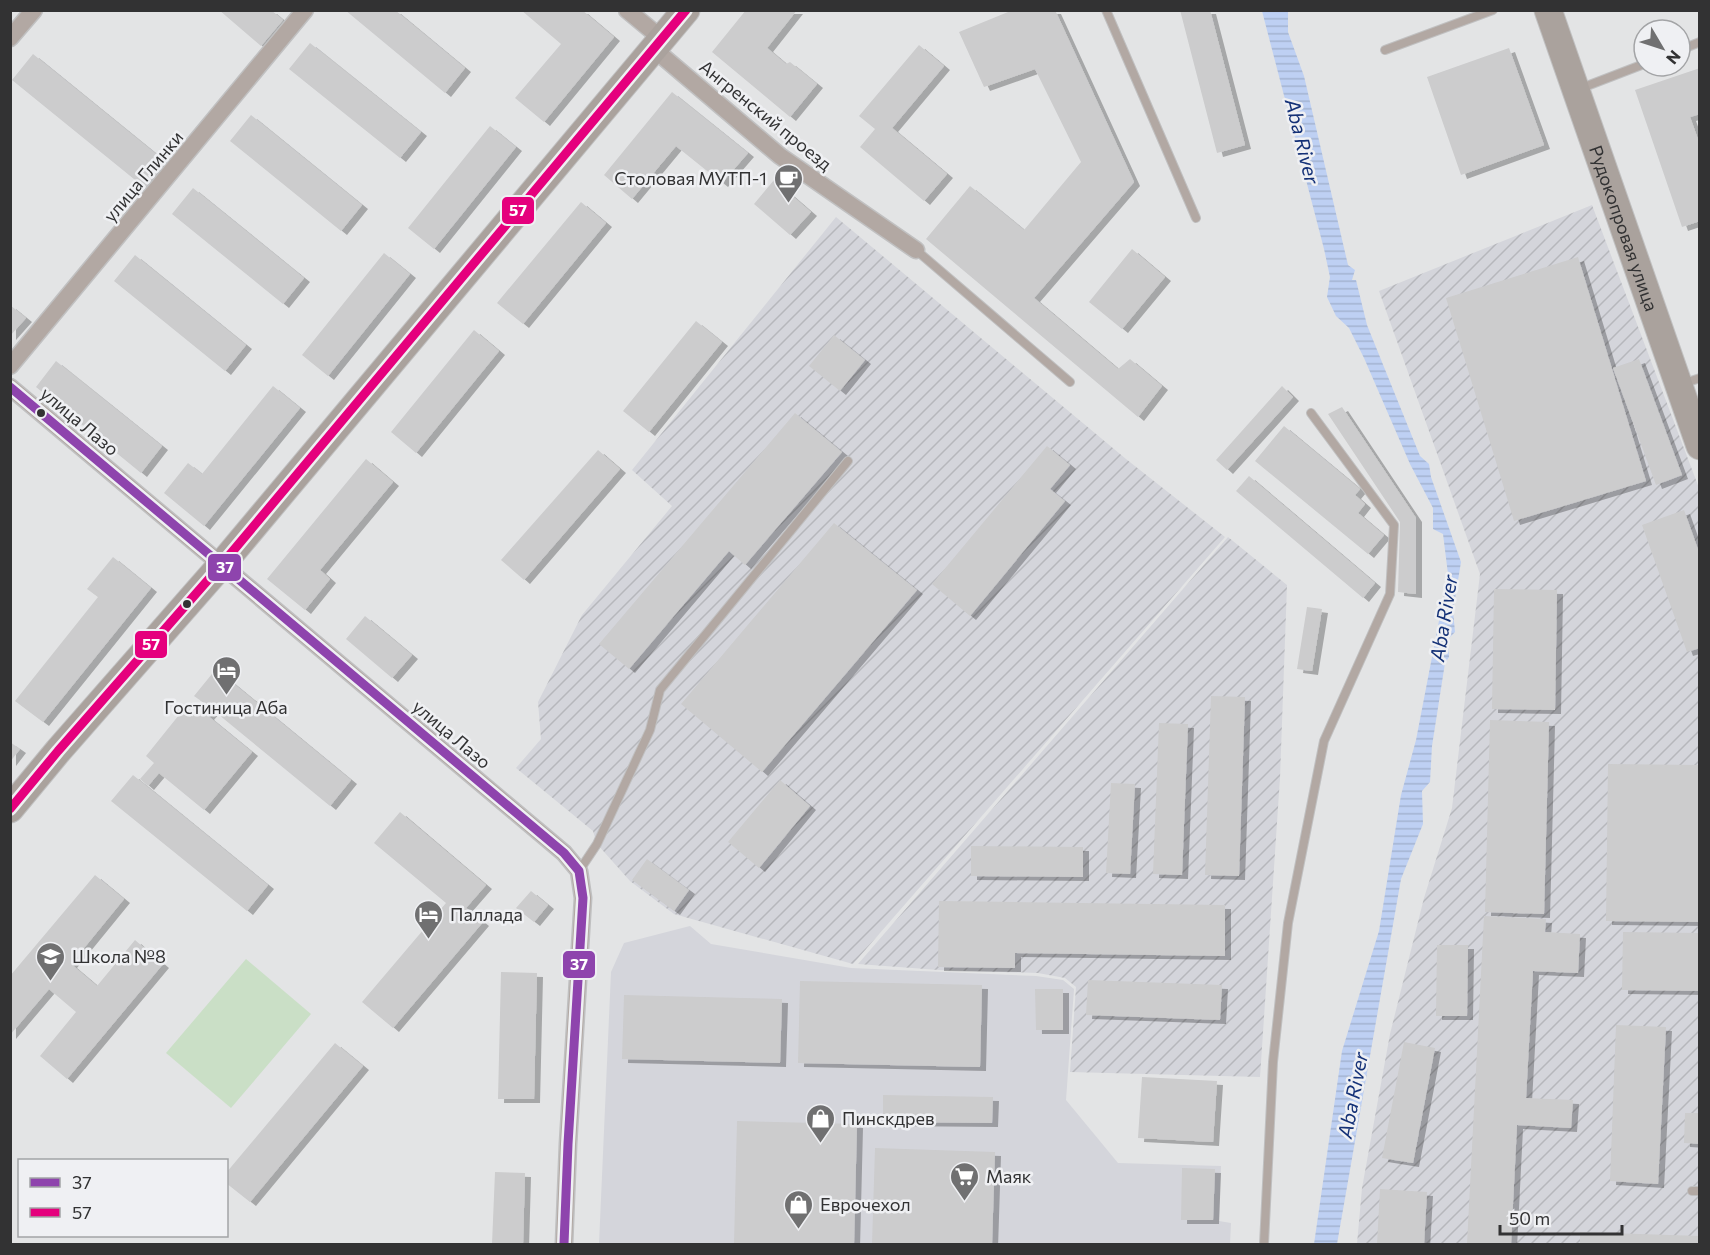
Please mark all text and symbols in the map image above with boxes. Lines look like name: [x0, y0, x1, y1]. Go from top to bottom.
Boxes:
north arrow: [1632, 18, 1692, 78]
text: N: [1663, 47, 1685, 68]
street label: Ангренский проезд: [695, 55, 837, 175]
water label: Aba River: [1281, 95, 1325, 187]
street label: улица Глинки: [99, 126, 187, 226]
street label: Рудокопровая улица: [1585, 142, 1663, 314]
cafe icon: Столовая МУТП-1: [772, 162, 804, 204]
place label: Столовая МУТП-1: [614, 167, 767, 189]
line badge: 57: [501, 196, 535, 225]
text: 57: [509, 200, 527, 219]
street label: улица Лазо: [37, 382, 123, 460]
unlabelled marker: [35, 407, 47, 419]
line badge: 37: [207, 553, 242, 582]
text: 37: [216, 557, 234, 576]
water label: Aba River: [1424, 572, 1462, 664]
unlabelled marker: [181, 598, 193, 610]
line badge: 57: [134, 630, 168, 659]
text: 57: [142, 634, 160, 653]
hotel icon: Гостиница Аба: [210, 654, 242, 696]
street label: улица Лазо: [409, 695, 495, 773]
place label: Гостиница Аба: [164, 696, 288, 718]
hotel icon: Паллада: [413, 898, 445, 940]
place label: Паллада: [450, 903, 523, 925]
school or university icon: Школа №8: [35, 940, 67, 982]
place label: Школа №8: [72, 945, 166, 967]
line badge: 37: [562, 950, 596, 979]
text: 37: [570, 954, 588, 973]
water label: Aba River: [1332, 1049, 1372, 1141]
shop icon: Пинскдрев: [805, 1102, 837, 1144]
place label: Пинскдрев: [842, 1107, 935, 1129]
legend: [18, 1159, 228, 1237]
supermarket icon: Маяк: [949, 1160, 981, 1202]
place label: Маяк: [986, 1165, 1032, 1187]
text: 37: [72, 1171, 92, 1193]
shop icon: Еврочехол: [783, 1188, 815, 1230]
place label: Еврочехол: [820, 1193, 911, 1215]
scale bar: [1500, 1198, 1622, 1236]
text: 57: [72, 1201, 92, 1223]
text: 50 m: [1509, 1207, 1550, 1229]

